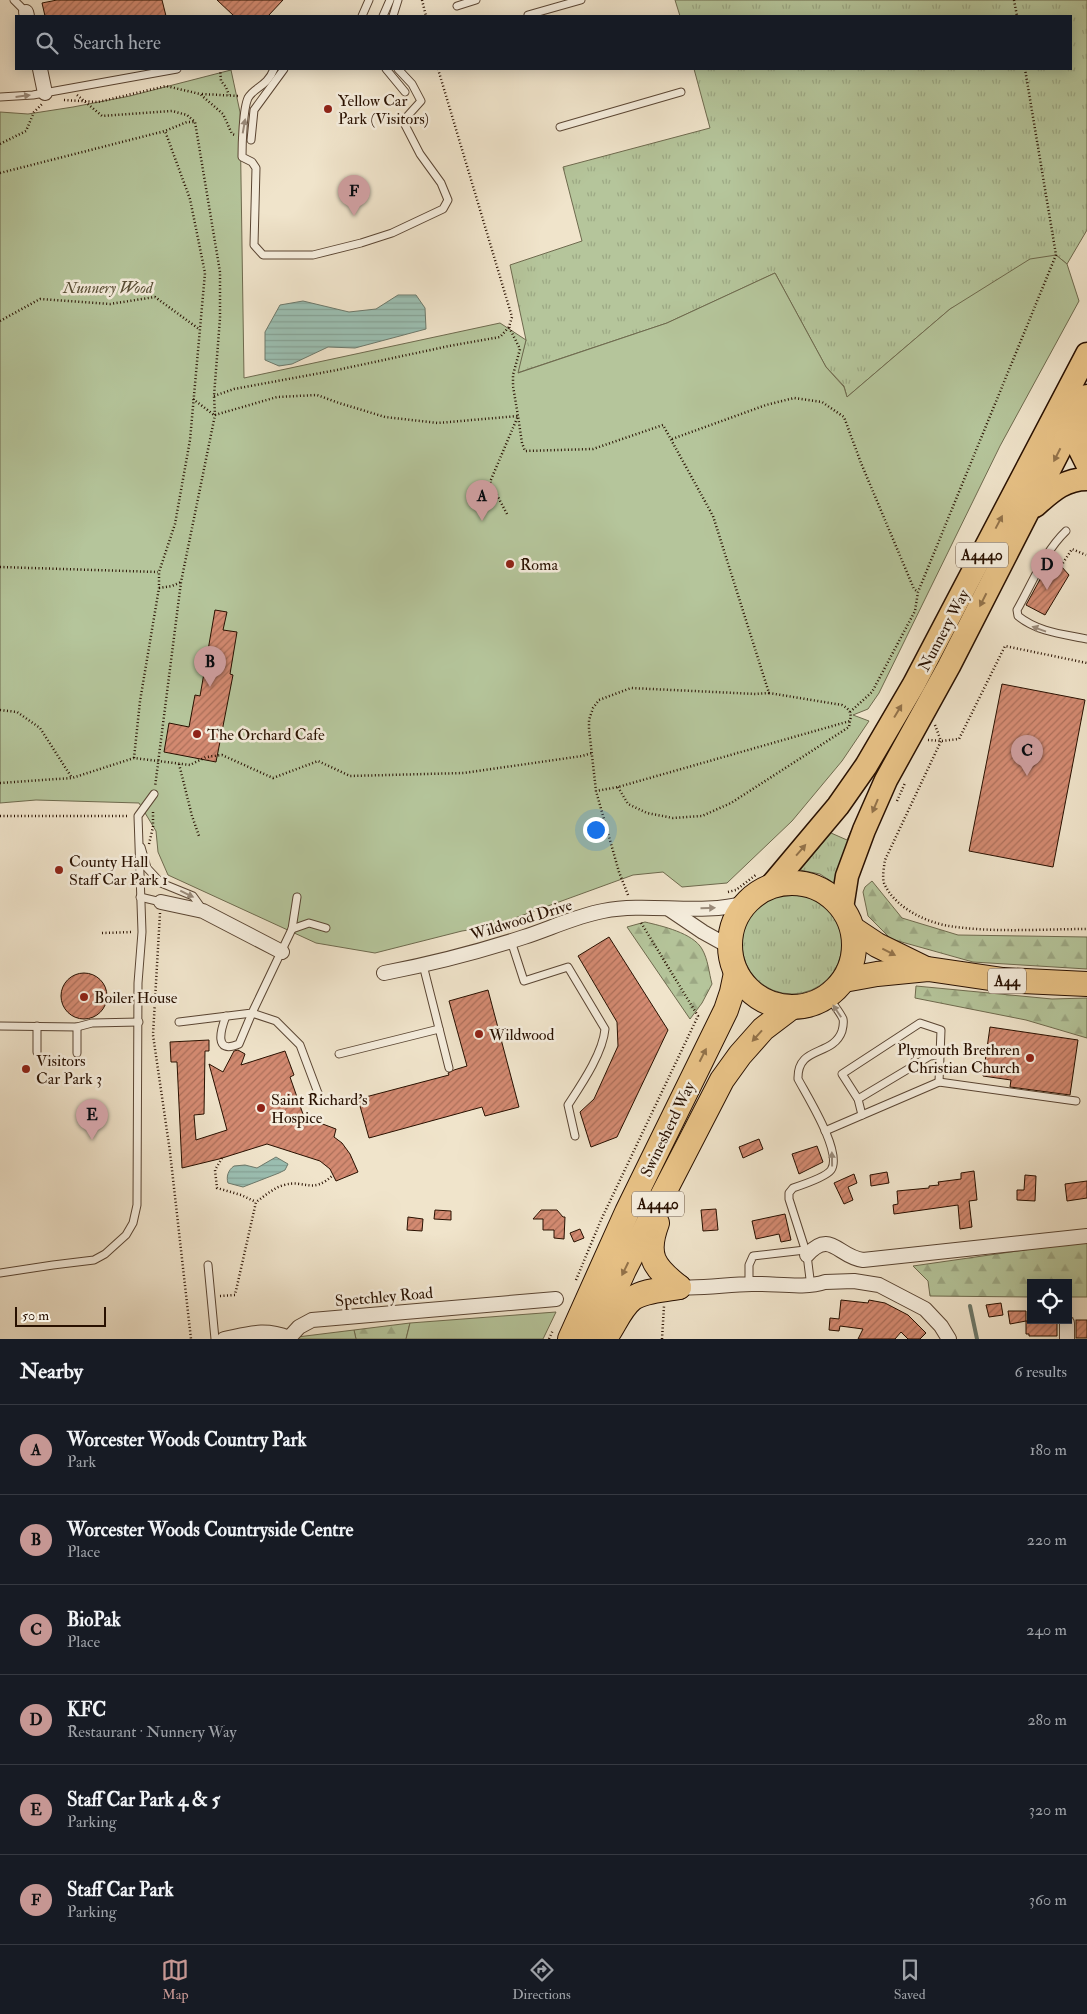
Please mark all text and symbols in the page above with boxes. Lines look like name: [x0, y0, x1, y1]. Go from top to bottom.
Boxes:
search box: [15, 15, 1072, 70]
icon: search: [33, 29, 61, 57]
text: Search here: [73, 31, 161, 55]
place label: Yellow Car Park (Visitors): [338, 91, 429, 129]
one-way arrow: [15, 92, 31, 100]
marker: Yellow Car Park (Visitors): [322, 103, 334, 115]
one-way arrow: [240, 118, 248, 134]
pin: F: [338, 175, 370, 216]
park label: Nunnery Wood: [62, 278, 154, 298]
one-way arrow: [1053, 448, 1061, 462]
pin: A: [466, 480, 498, 521]
one-way arrow: [995, 514, 1003, 529]
road number: A4440: [956, 542, 1008, 568]
pin: D: [1031, 549, 1063, 590]
place label: Roma: [520, 555, 558, 575]
marker: Roma: [504, 558, 516, 570]
street label: Nunnery Way: [914, 585, 974, 675]
one-way arrow: [979, 592, 987, 607]
one-way arrow: [1032, 625, 1047, 632]
pin: B: [194, 646, 226, 687]
one-way arrow: [894, 705, 903, 718]
place label: The Orchard Cafe: [207, 725, 325, 745]
marker: The Orchard Cafe: [191, 728, 203, 740]
pin: C: [1011, 735, 1043, 776]
one-way arrow: [870, 799, 878, 813]
your location: [583, 817, 609, 843]
one-way arrow: [796, 843, 807, 856]
place label: County Hall Staff Car Park 1: [69, 852, 168, 890]
marker: County Hall Staff Car Park 1: [53, 864, 65, 876]
one-way arrow: [179, 890, 194, 899]
street label: Wildwood Drive: [467, 895, 575, 945]
one-way arrow: [700, 904, 716, 912]
one-way arrow: [882, 948, 896, 956]
road number: A44: [988, 968, 1026, 994]
place label: Boiler House: [94, 988, 178, 1008]
marker: Boiler House: [78, 991, 90, 1003]
one-way arrow: [832, 1004, 842, 1018]
place label: Wildwood: [488, 1025, 555, 1045]
marker: Wildwood: [473, 1028, 485, 1040]
one-way arrow: [751, 1029, 763, 1041]
place label: Plymouth Brethren Christian Church: [897, 1040, 1021, 1078]
one-way arrow: [699, 1048, 707, 1062]
place label: Visitors Car Park 3: [36, 1051, 102, 1089]
marker: Plymouth Brethren Christian Church: [1024, 1052, 1036, 1064]
marker: Visitors Car Park 3: [20, 1063, 32, 1075]
street label: Swinesherd Way: [636, 1078, 700, 1180]
place label: Saint Richard's Hospice: [271, 1090, 368, 1129]
pin: E: [76, 1099, 108, 1140]
marker: Saint Richard's Hospice: [255, 1102, 267, 1114]
one-way arrow: [828, 1151, 836, 1167]
road number: A4440: [632, 1192, 684, 1216]
one-way arrow: [621, 1262, 629, 1276]
map controls: [1027, 1279, 1072, 1324]
button: locate: [1027, 1279, 1072, 1324]
street label: Spetchley Road: [334, 1283, 434, 1312]
scale bar: [15, 1304, 106, 1327]
text: 50 m: [22, 1307, 49, 1324]
text: Nearby: [20, 1358, 83, 1385]
text: 6 results: [1015, 1362, 1067, 1382]
text: Worcester Woods Country Park: [67, 1428, 307, 1452]
text: A: [31, 1440, 41, 1460]
text: 180 m: [1030, 1440, 1067, 1460]
text: Park: [67, 1452, 96, 1472]
text: Worcester Woods Countryside Centre: [67, 1518, 354, 1542]
text: B: [31, 1530, 41, 1550]
text: 220 m: [1027, 1530, 1067, 1550]
text: Place: [67, 1542, 100, 1562]
text: BioPak: [67, 1608, 121, 1632]
text: C: [30, 1620, 42, 1640]
text: 240 m: [1026, 1620, 1067, 1640]
text: Place: [67, 1632, 100, 1652]
text: KFC: [67, 1698, 106, 1722]
text: D: [29, 1710, 43, 1730]
text: 280 m: [1027, 1710, 1067, 1730]
text: Restaurant · Nunnery Way: [67, 1722, 236, 1742]
text: Staff Car Park 4 & 5: [67, 1788, 220, 1812]
text: E: [30, 1800, 42, 1820]
text: 320 m: [1029, 1800, 1067, 1820]
text: Parking: [67, 1812, 117, 1832]
text: Staff Car Park: [67, 1878, 174, 1902]
text: F: [31, 1890, 41, 1910]
text: 360 m: [1029, 1890, 1067, 1910]
text: Parking: [67, 1902, 117, 1922]
tab: Map: [161, 1956, 189, 2003]
tab: Directions: [512, 1956, 571, 2003]
tab: Saved: [894, 1956, 926, 2003]

